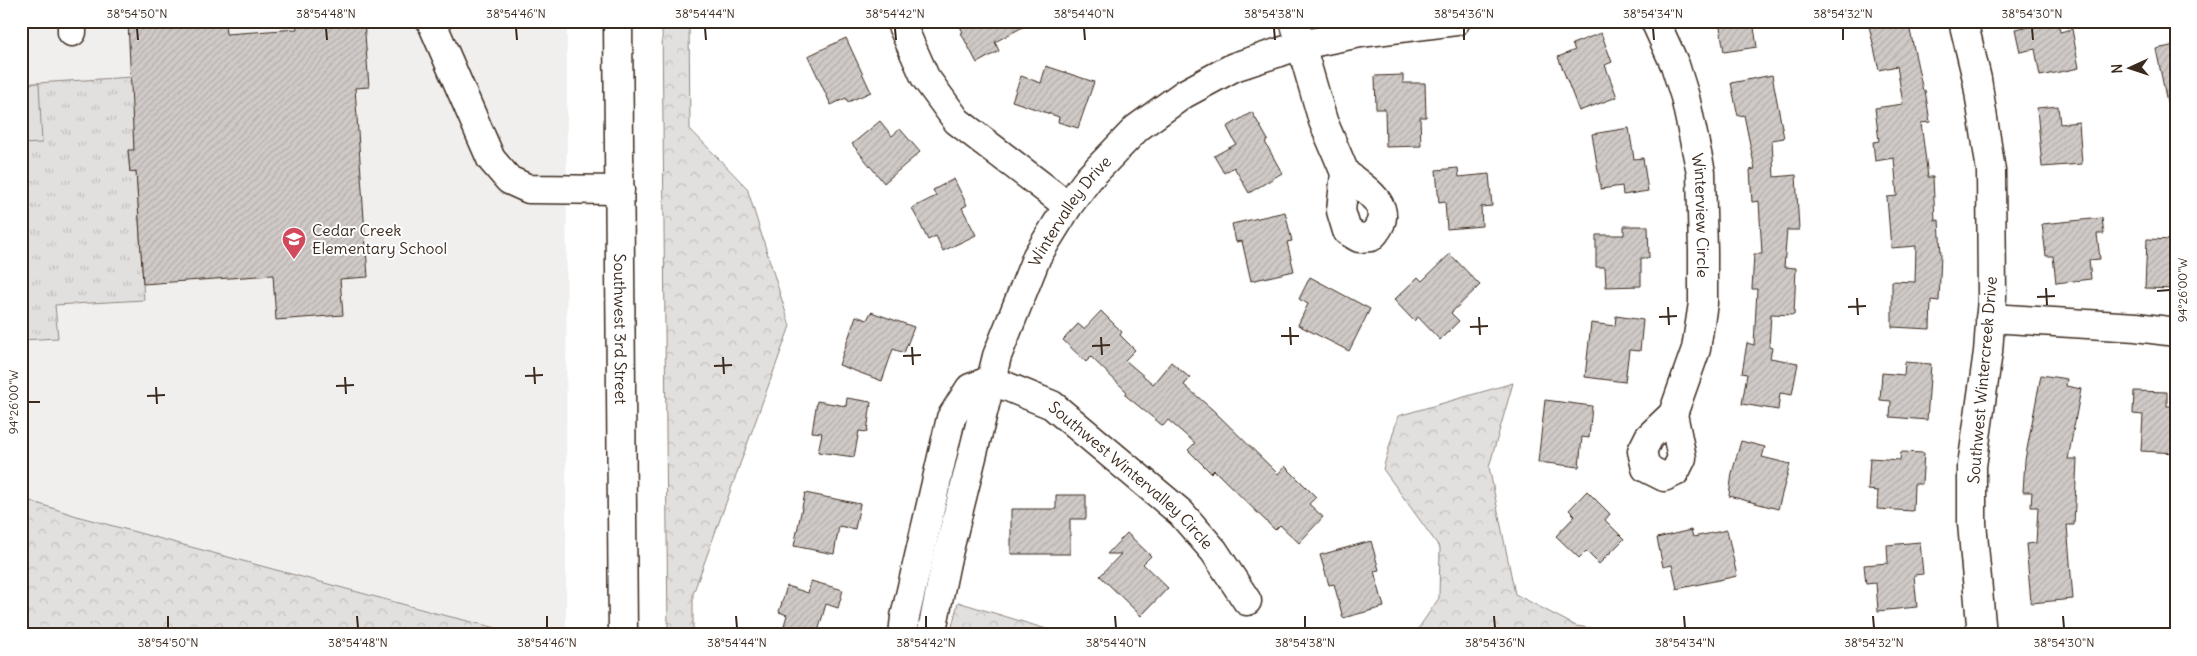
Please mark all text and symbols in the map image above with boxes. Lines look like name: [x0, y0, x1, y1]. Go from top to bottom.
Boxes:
text: 38°54'50"N: [106, 6, 168, 21]
text: 38°54'48"N: [296, 6, 356, 21]
text: 38°54'46"N: [486, 6, 546, 21]
text: 38°54'44"N: [675, 6, 735, 21]
text: 38°54'42"N: [865, 6, 925, 21]
text: 38°54'40"N: [1054, 6, 1114, 21]
text: 38°54'38"N: [1244, 6, 1304, 21]
text: 38°54'36"N: [1434, 6, 1494, 21]
text: 38°54'34"N: [1623, 6, 1683, 21]
text: 38°54'32"N: [1813, 6, 1873, 21]
text: 38°54'30"N: [2002, 6, 2062, 21]
north arrow: [2104, 42, 2154, 92]
text: N: [2108, 63, 2126, 74]
street label: Wintervalley Drive: [1024, 151, 1115, 269]
street label: Winterview Circle: [1687, 151, 1713, 278]
place label: Cedar Creek Elementary School: [312, 220, 447, 258]
school or university icon: Cedar Creek Elementary School: [281, 226, 307, 260]
street label: Southwest 3rd Street: [610, 253, 631, 405]
text: 94°26'00"W: [2175, 258, 2190, 322]
street label: Southwest Wintercreek Drive: [1963, 275, 2001, 485]
text: 94°26'00"W: [6, 370, 21, 434]
street label: Southwest Wintervalley Circle: [1045, 397, 1218, 553]
text: 38°54'50"N: [137, 635, 199, 650]
text: 38°54'48"N: [328, 635, 388, 650]
text: 38°54'46"N: [517, 635, 577, 650]
text: 38°54'44"N: [707, 635, 767, 650]
text: 38°54'42"N: [896, 635, 956, 650]
text: 38°54'40"N: [1086, 635, 1146, 650]
text: 38°54'38"N: [1275, 635, 1335, 650]
text: 38°54'36"N: [1465, 635, 1525, 650]
text: 38°54'34"N: [1655, 635, 1715, 650]
text: 38°54'32"N: [1844, 635, 1904, 650]
text: 38°54'30"N: [2034, 635, 2094, 650]

